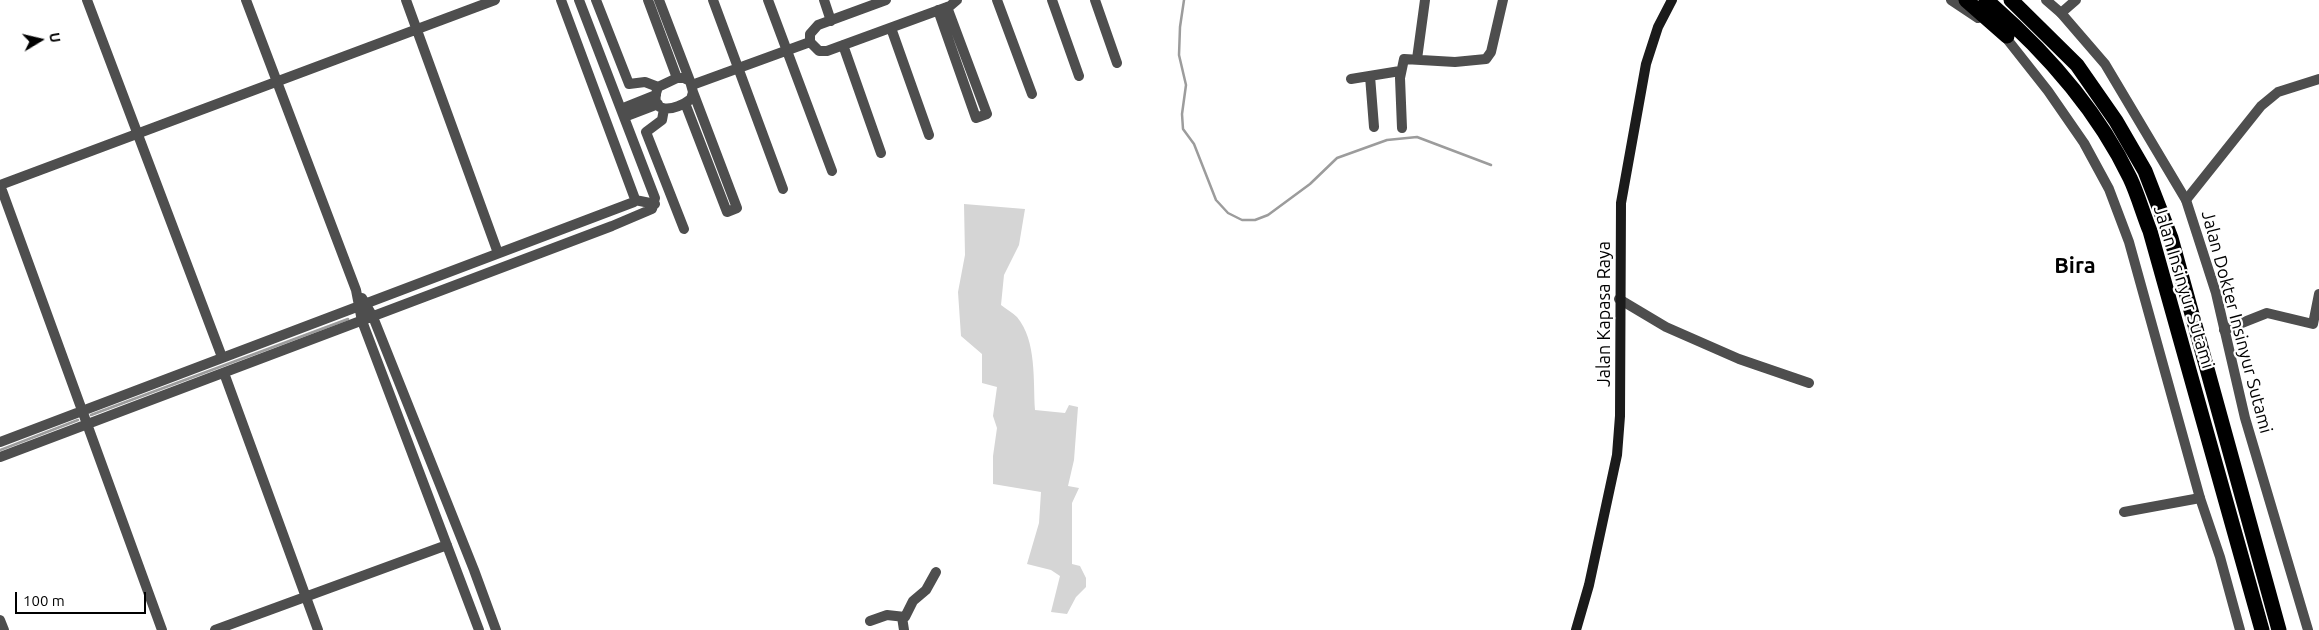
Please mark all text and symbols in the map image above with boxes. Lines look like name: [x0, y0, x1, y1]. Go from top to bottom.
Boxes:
north arrow: [15, 15, 65, 65]
text: U: [46, 32, 63, 44]
street label: Jalan Insinyur Sutami: [2149, 203, 2219, 371]
street label: Jalan Dokter Insinyur Sutami: [2197, 208, 2277, 436]
street label: Jalan Kapasa Raya: [1593, 241, 1615, 387]
district label: Bira: [2054, 253, 2096, 279]
scale bar: [18, 582, 149, 614]
text: 100 m: [23, 592, 65, 609]

